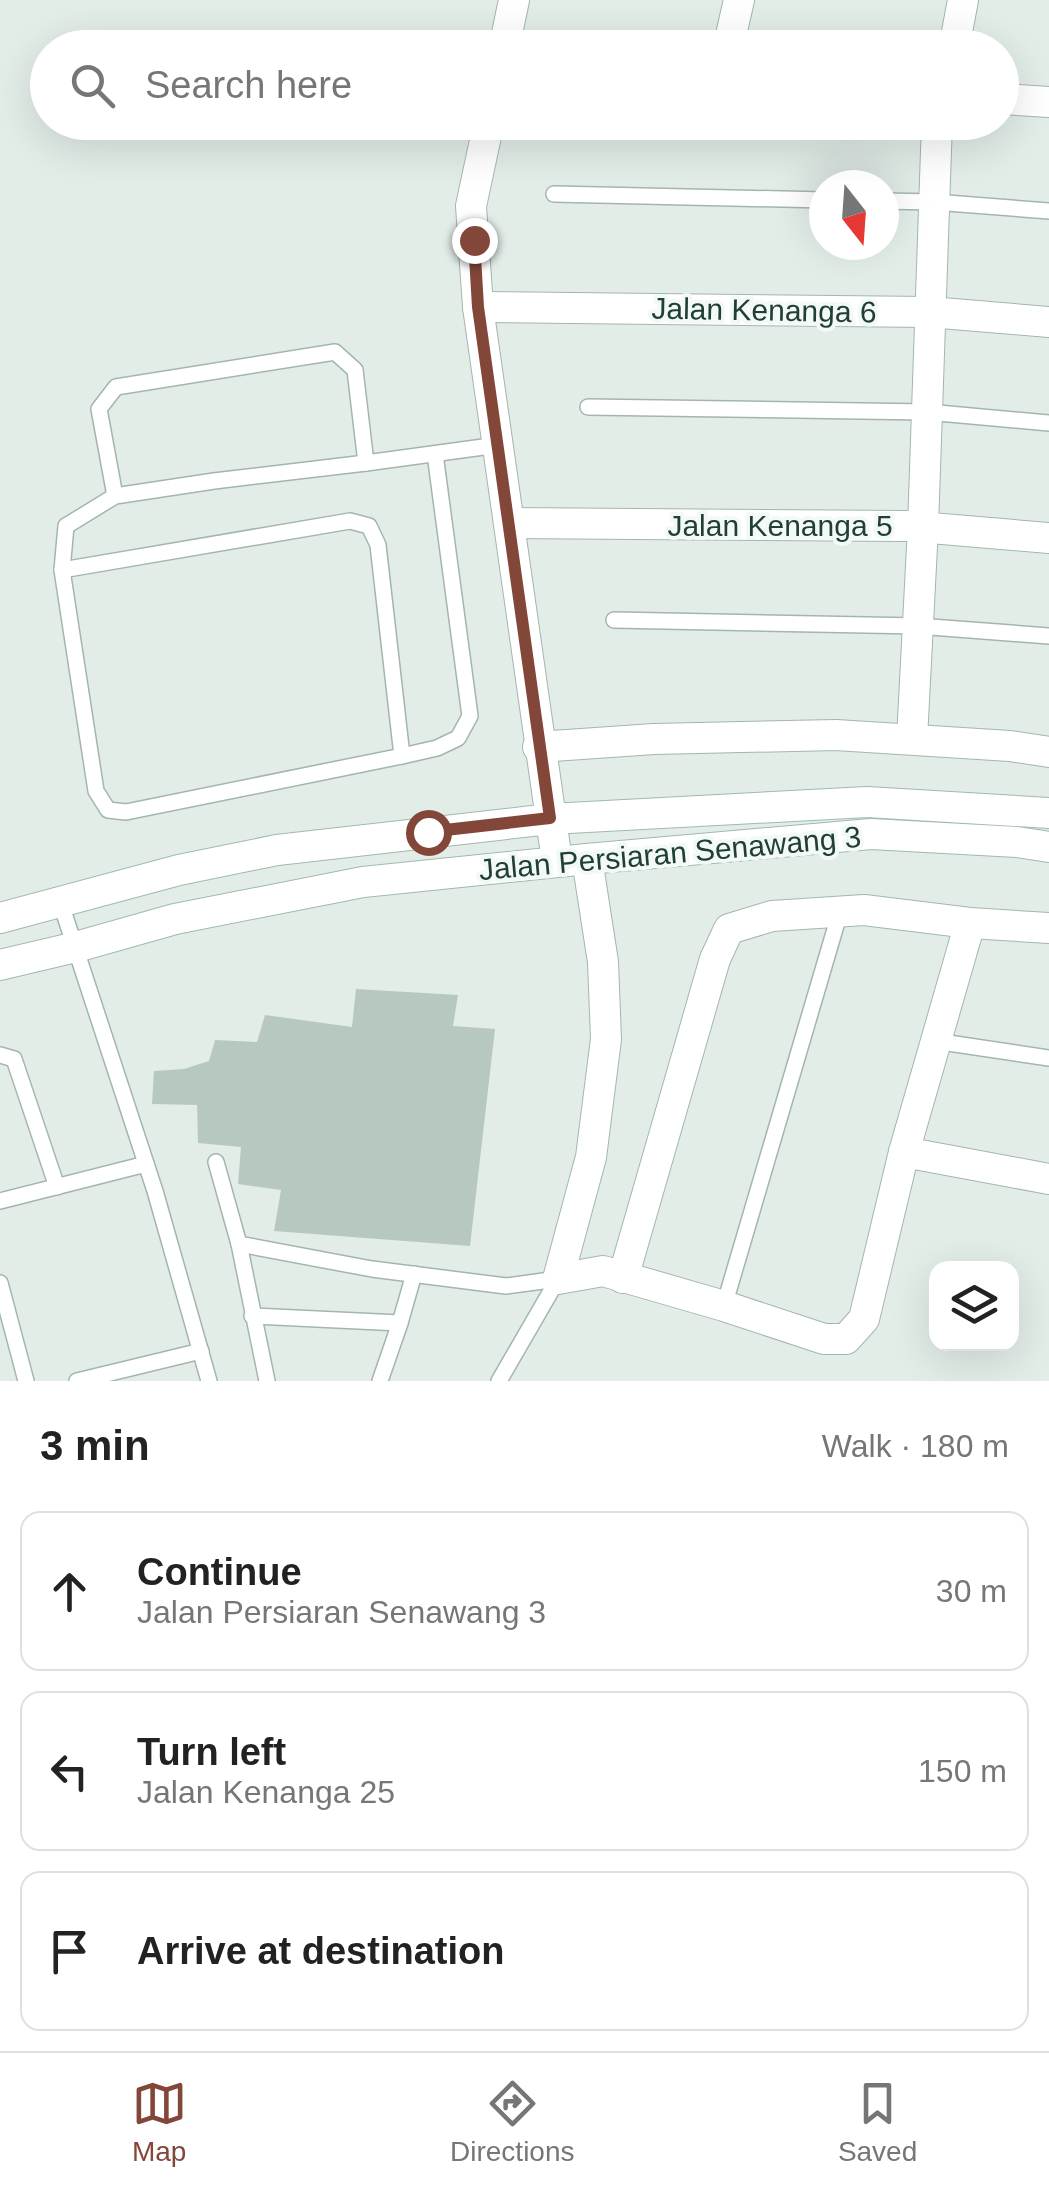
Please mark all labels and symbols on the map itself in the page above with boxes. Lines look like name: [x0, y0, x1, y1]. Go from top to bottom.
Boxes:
north arrow: [809, 170, 899, 260]
route end: [452, 218, 498, 264]
street label: Jalan Kenanga 6: [651, 292, 877, 328]
street label: Jalan Kenanga 5: [667, 509, 893, 542]
route start: [406, 810, 452, 856]
street label: Jalan Persiaran Senawang 3: [477, 820, 863, 886]

